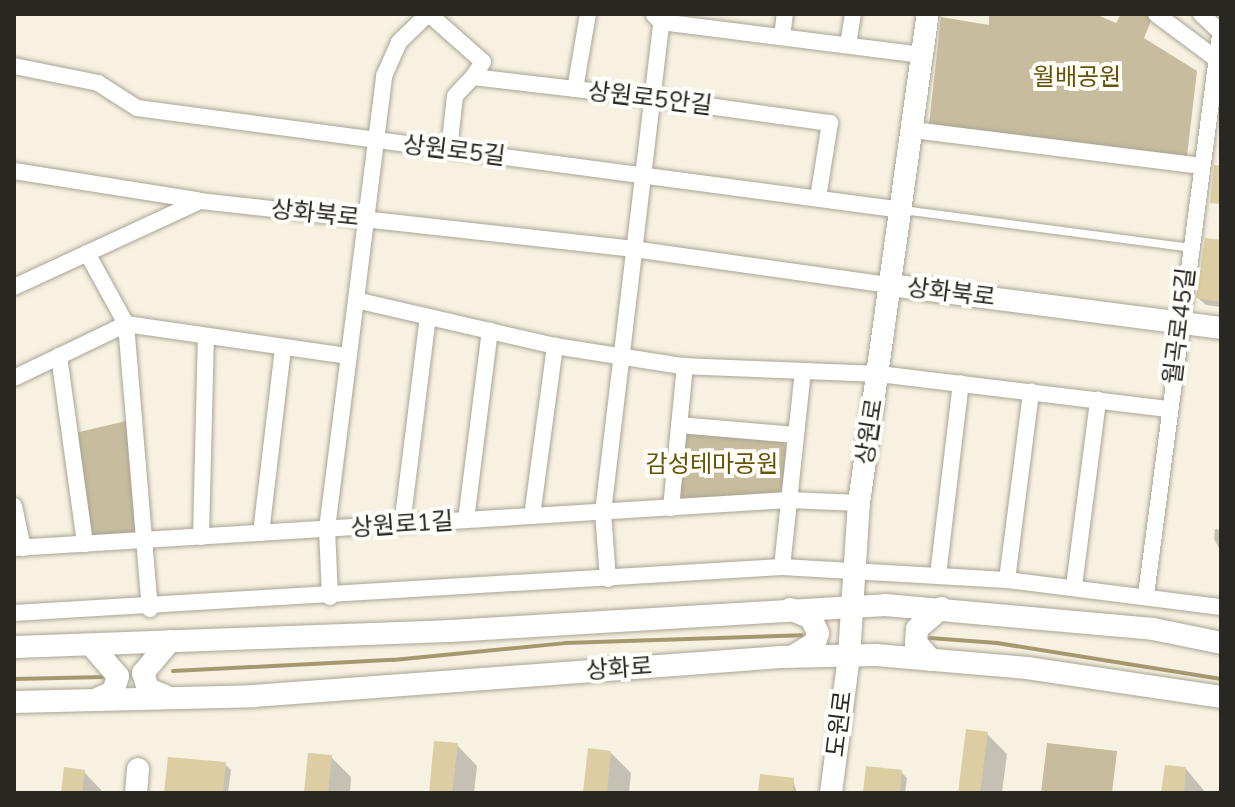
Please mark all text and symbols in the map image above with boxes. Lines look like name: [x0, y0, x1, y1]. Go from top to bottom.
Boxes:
park label: 월배공원: [1033, 64, 1121, 92]
street label: 상원로5안길: [586, 77, 714, 121]
street label: 상원로5길: [401, 130, 507, 172]
street label: 상화북로: [270, 195, 360, 233]
street label: 월곡로45길: [1159, 266, 1201, 386]
street label: 상화북로: [905, 273, 997, 313]
street label: 상원로: [851, 397, 889, 467]
park label: 감성테마공원: [646, 451, 778, 479]
street label: 상원로1길: [350, 507, 454, 543]
street label: 상화로: [585, 652, 653, 686]
street label: 도원로: [822, 689, 858, 759]

